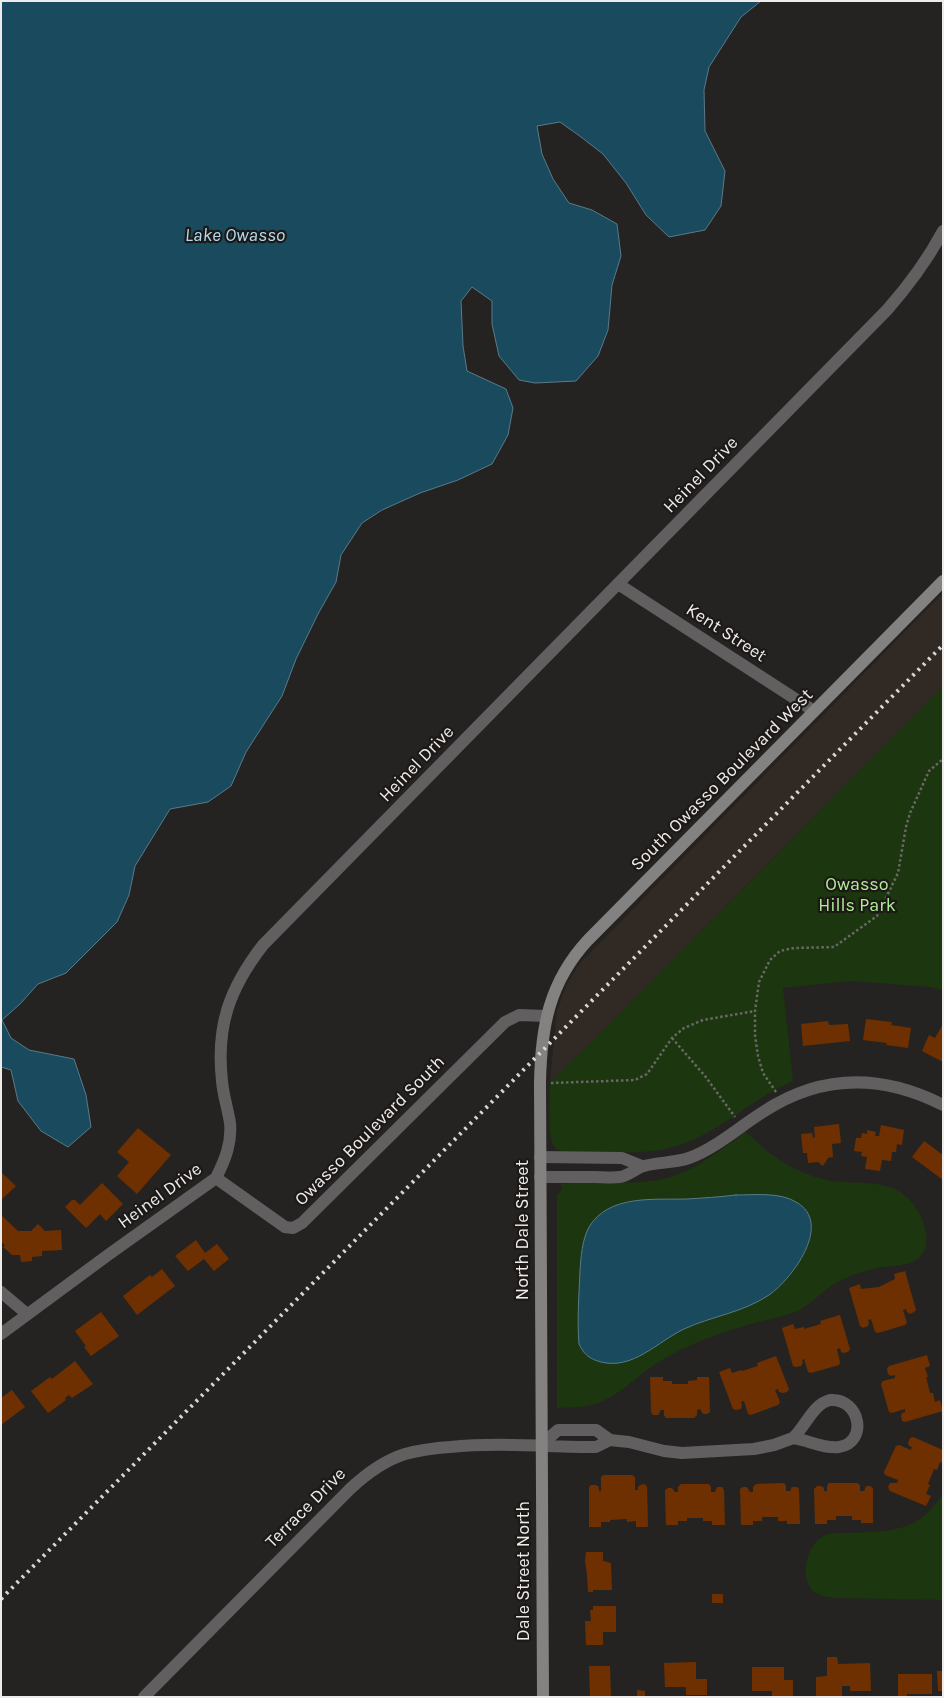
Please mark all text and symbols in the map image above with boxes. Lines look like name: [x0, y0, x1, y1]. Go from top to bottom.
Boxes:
water label: Lake Owasso: [185, 225, 285, 247]
street label: Heinel Drive: [659, 432, 743, 518]
street label: Kent Street: [682, 599, 770, 667]
street label: South Owasso Boulevard West: [626, 684, 818, 876]
street label: Heinel Drive: [375, 721, 459, 807]
park label: Owasso Hills Park: [818, 874, 896, 916]
street label: Owasso Boulevard South: [290, 1051, 450, 1211]
street label: Heinel Drive: [114, 1158, 206, 1234]
street label: North Dale Street: [512, 1160, 534, 1300]
street label: Terrace Drive: [261, 1463, 351, 1553]
street label: Dale Street North: [513, 1501, 535, 1641]

